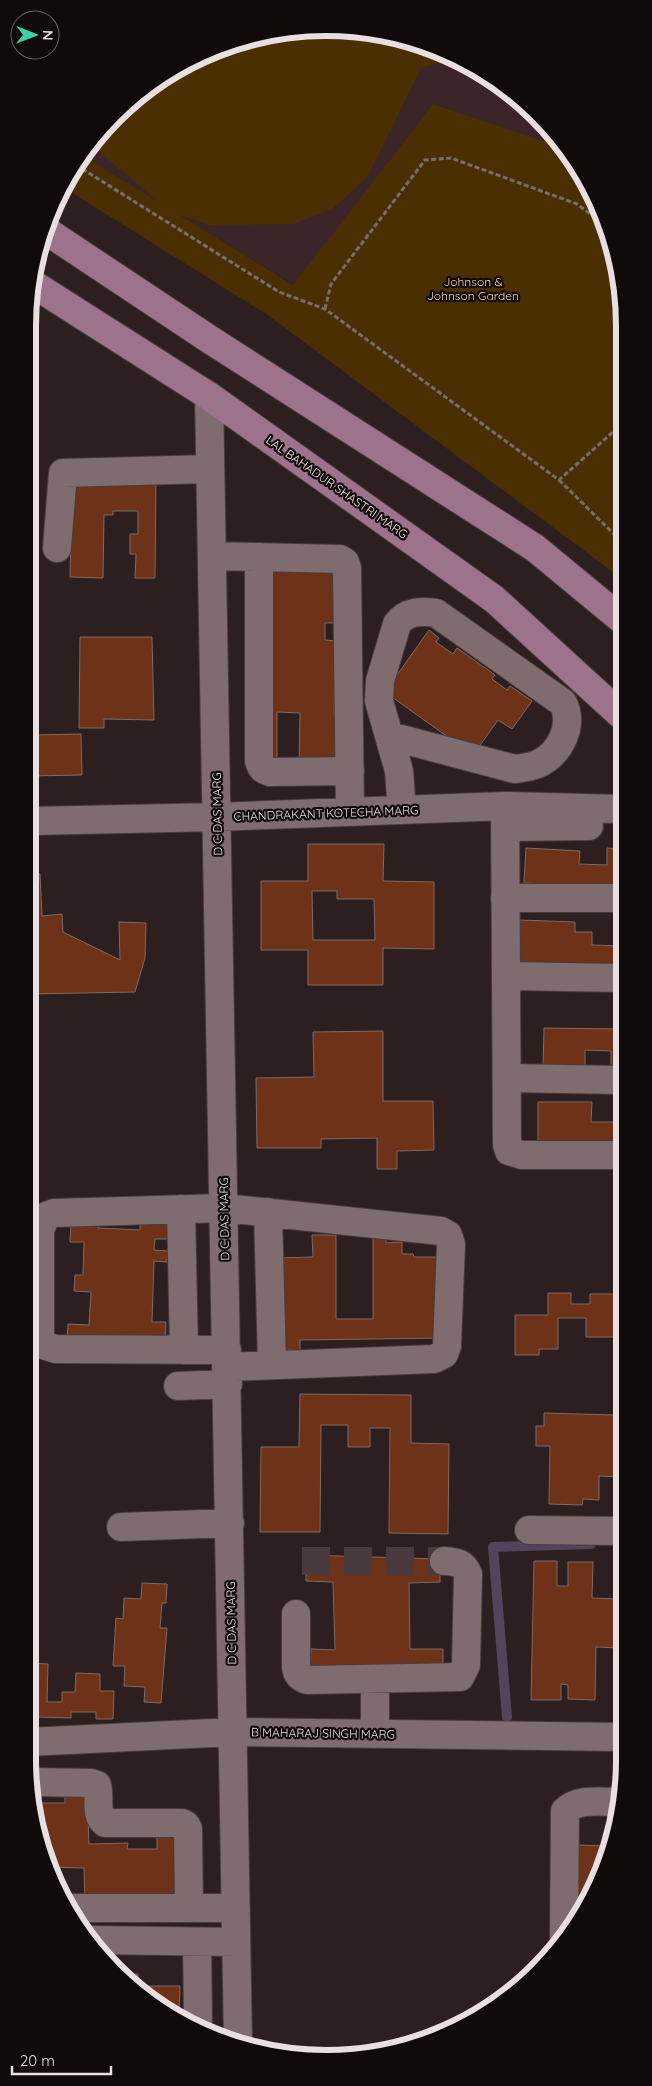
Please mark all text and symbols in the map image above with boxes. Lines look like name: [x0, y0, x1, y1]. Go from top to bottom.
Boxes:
north arrow: [10, 10, 60, 60]
text: N: [39, 30, 57, 41]
park label: Johnson & Johnson Garden: [427, 274, 519, 303]
street label: LAL BAHADUR SHASTRI MARG: [263, 432, 411, 542]
street label: D C DAS MARG: [209, 772, 225, 856]
street label: CHANDRAKANT KOTECHA MARG: [233, 802, 419, 824]
street label: D C DAS MARG: [216, 1177, 232, 1261]
street label: D C DAS MARG: [223, 1581, 239, 1665]
street label: B MAHARAJ SINGH MARG: [251, 1724, 395, 1742]
scale bar: [12, 2044, 111, 2076]
text: 20 m: [20, 2051, 55, 2070]

